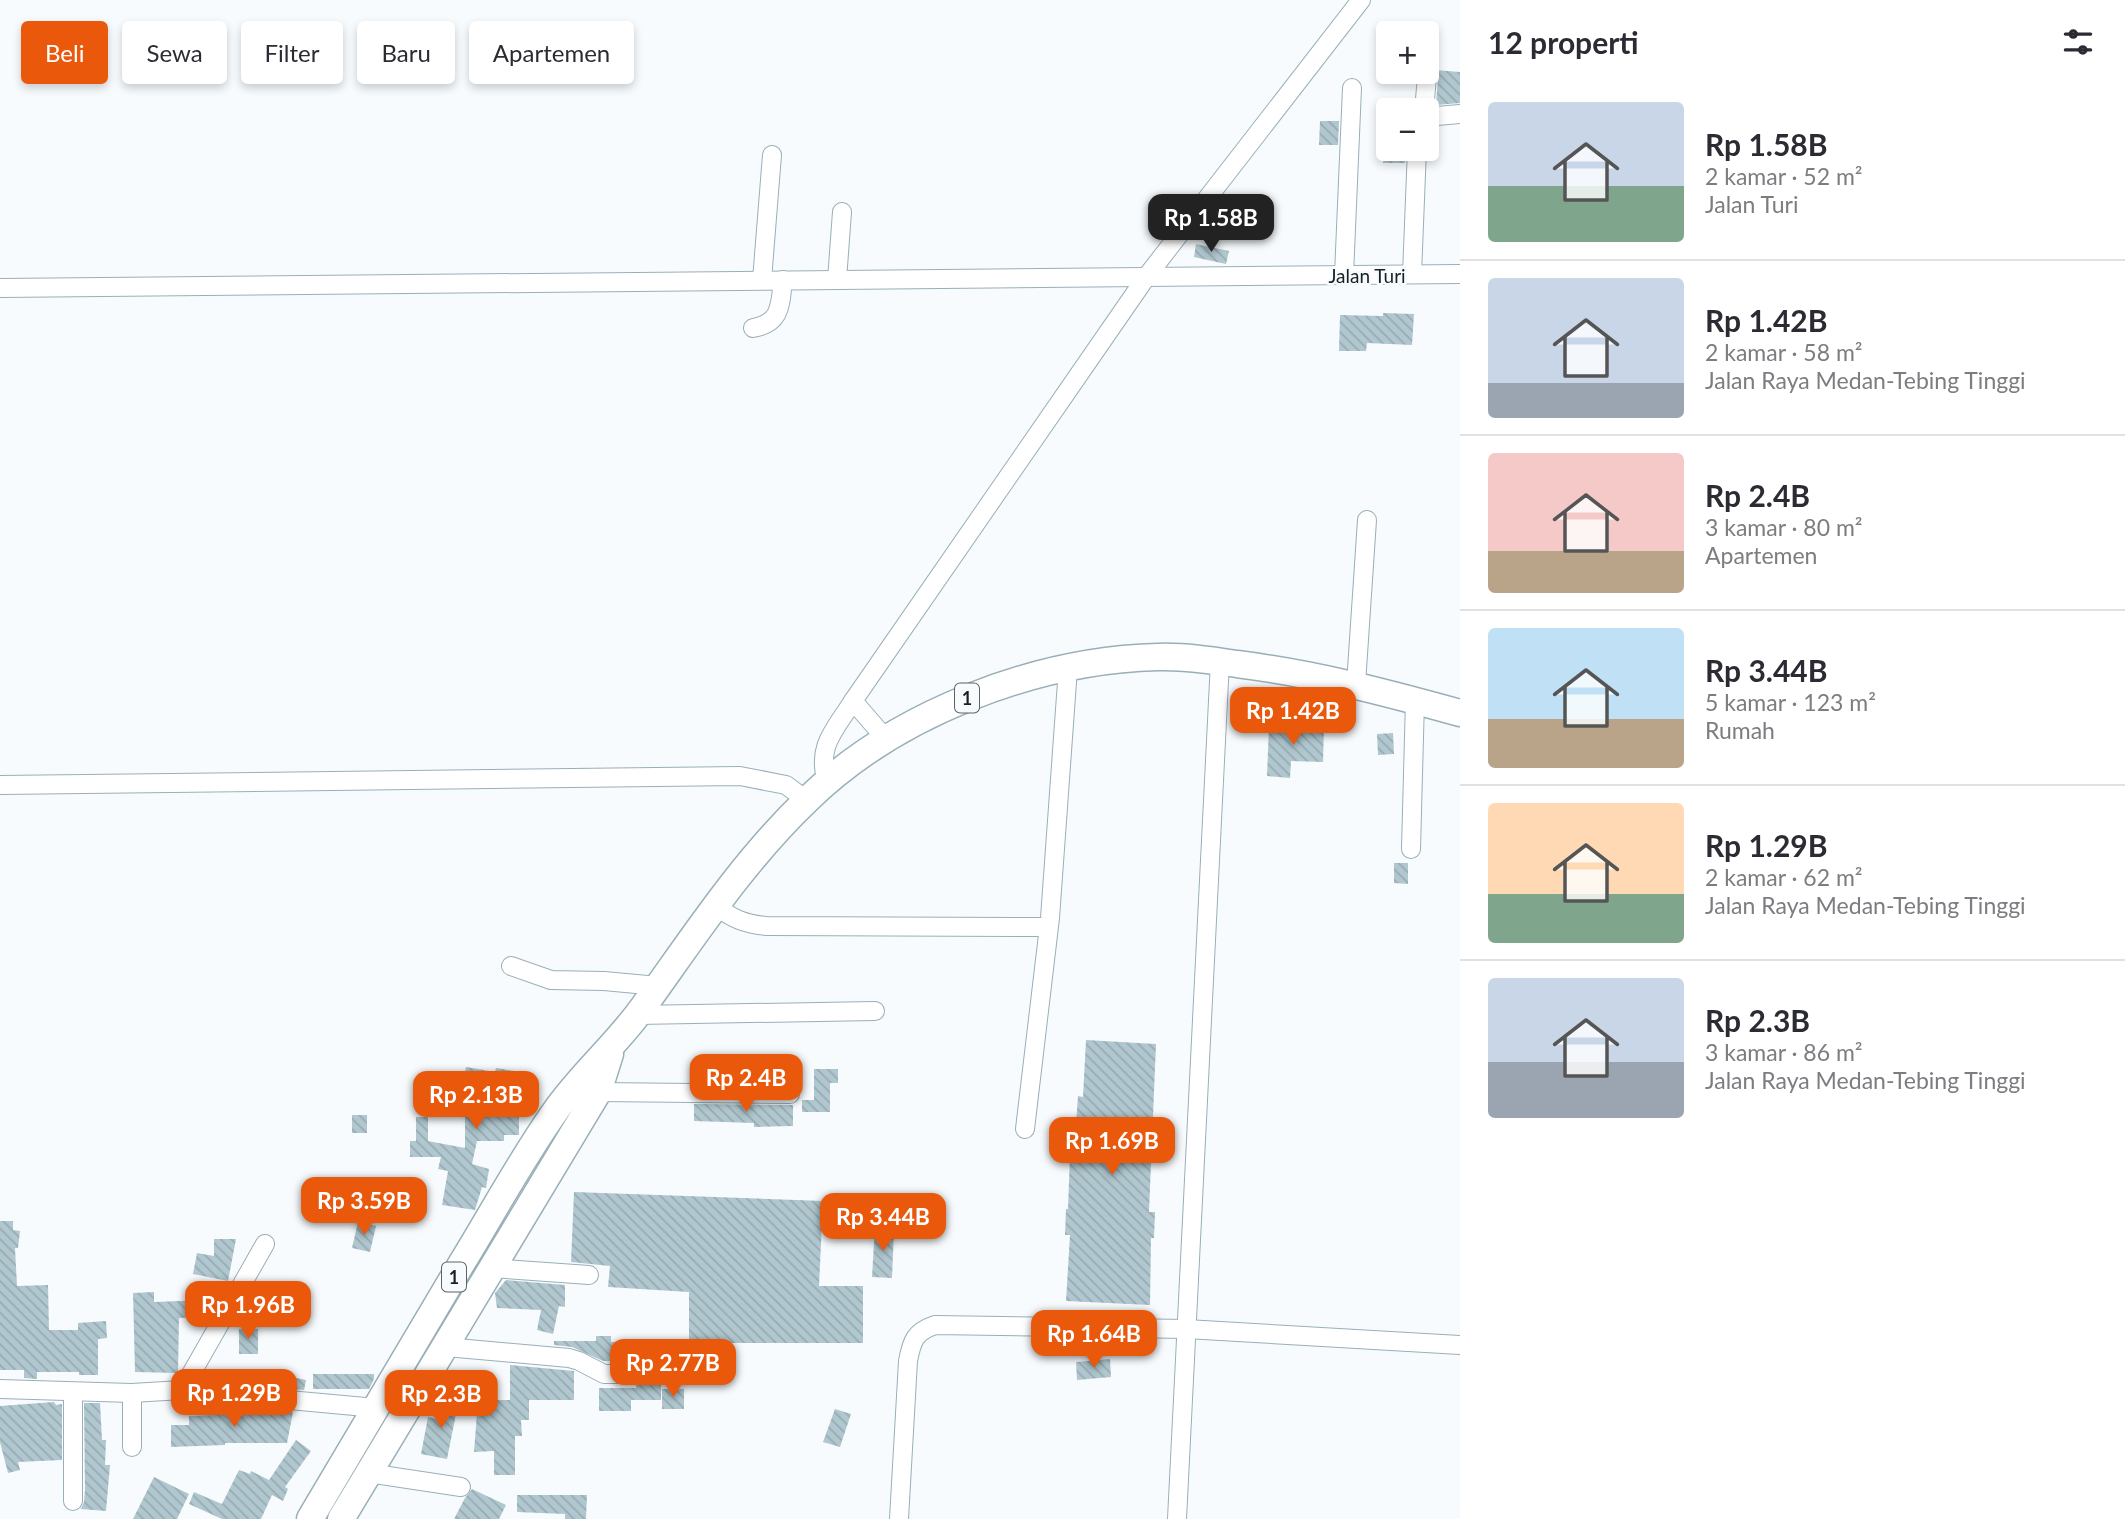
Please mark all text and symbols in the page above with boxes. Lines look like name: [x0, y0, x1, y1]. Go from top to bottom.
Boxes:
chip: Beli: [21, 21, 108, 84]
chip: Sewa: [122, 21, 227, 84]
chip: Filter: [241, 21, 343, 84]
chip: Baru: [357, 21, 455, 84]
chip: Apartemen: [469, 21, 634, 84]
map controls: [1376, 21, 1439, 161]
button: +: [1376, 21, 1439, 84]
icon: filters: [2059, 23, 2097, 61]
text: 12 properti: [1488, 24, 1639, 60]
button: −: [1376, 98, 1439, 161]
text: Rp 1.58B: [1705, 126, 1828, 162]
icon: home: [1544, 130, 1628, 214]
text: 2 kamar · 52 m²: [1705, 162, 1863, 190]
text: Jalan Turi: [1705, 190, 1798, 218]
pin: Rp 1.58B: [1139, 194, 1283, 254]
text: Rp 1.58B: [1164, 203, 1258, 231]
street label: Jalan Turi: [1328, 264, 1406, 287]
text: Rp 1.42B: [1705, 302, 1828, 338]
icon: home: [1544, 306, 1628, 390]
text: 2 kamar · 58 m²: [1705, 338, 1863, 366]
text: Jalan Raya Medan-Tebing Tinggi: [1705, 366, 2026, 394]
text: Rp 2.4B: [1705, 477, 1810, 513]
icon: home: [1544, 481, 1628, 565]
text: 3 kamar · 80 m²: [1705, 513, 1863, 541]
text: Apartemen: [1705, 541, 1817, 569]
text: Rp 3.44B: [1705, 652, 1828, 688]
icon: home: [1544, 656, 1628, 740]
road number: 1: [955, 684, 979, 712]
pin: Rp 1.42B: [1221, 688, 1365, 747]
text: 5 kamar · 123 m²: [1705, 688, 1876, 716]
text: Rp 1.42B: [1246, 696, 1340, 724]
text: Rumah: [1705, 716, 1775, 744]
text: Rp 1.29B: [1705, 827, 1828, 863]
icon: home: [1544, 831, 1628, 915]
text: 2 kamar · 62 m²: [1705, 863, 1863, 891]
text: Jalan Raya Medan-Tebing Tinggi: [1705, 891, 2026, 919]
text: Rp 2.3B: [1705, 1002, 1810, 1038]
icon: home: [1544, 1006, 1628, 1090]
text: 3 kamar · 86 m²: [1705, 1038, 1863, 1066]
pin: Rp 2.4B: [681, 1054, 811, 1114]
text: Rp 2.4B: [706, 1063, 786, 1091]
text: Jalan Raya Medan-Tebing Tinggi: [1705, 1066, 2026, 1094]
pin: Rp 2.13B: [404, 1072, 548, 1131]
text: Rp 2.13B: [429, 1080, 523, 1108]
pin: Rp 1.69B: [1040, 1118, 1184, 1177]
text: Rp 1.69B: [1065, 1126, 1159, 1154]
pin: Rp 3.59B: [292, 1178, 436, 1237]
text: Rp 3.59B: [317, 1186, 411, 1214]
pin: Rp 3.44B: [811, 1194, 955, 1253]
text: Rp 3.44B: [836, 1202, 930, 1230]
road number: 1: [442, 1262, 466, 1292]
pin: Rp 1.96B: [176, 1282, 320, 1341]
text: Rp 1.96B: [201, 1290, 295, 1318]
pin: Rp 1.64B: [1022, 1310, 1166, 1370]
text: Rp 1.64B: [1047, 1319, 1141, 1347]
pin: Rp 2.77B: [601, 1340, 745, 1399]
text: Rp 2.77B: [626, 1348, 720, 1376]
pin: Rp 1.29B: [162, 1370, 306, 1429]
pin: Rp 2.3B: [376, 1370, 506, 1430]
text: Rp 1.29B: [187, 1378, 281, 1406]
text: Rp 2.3B: [401, 1379, 481, 1407]

